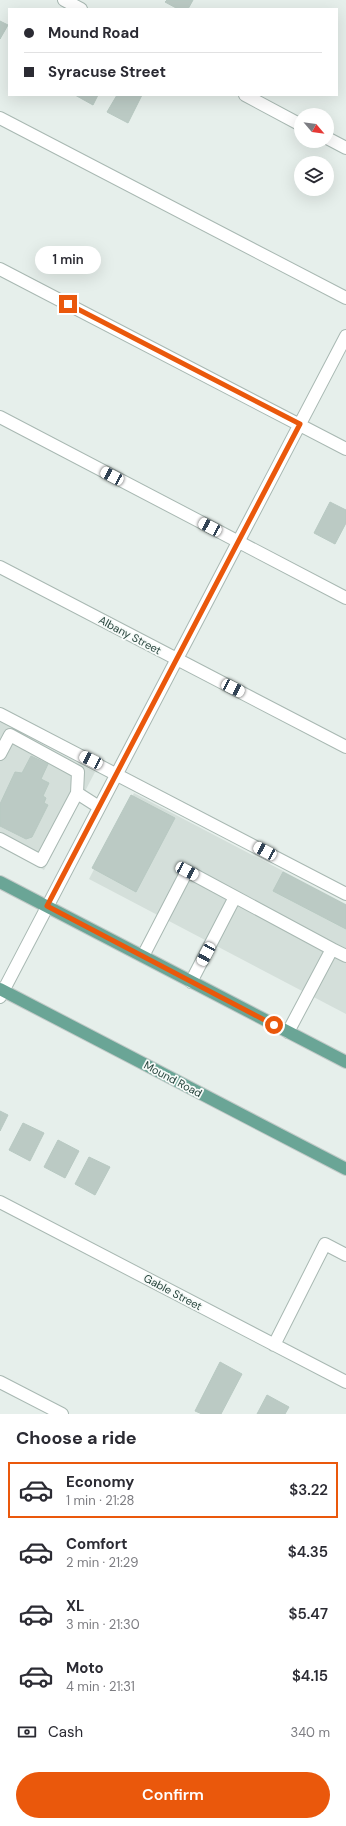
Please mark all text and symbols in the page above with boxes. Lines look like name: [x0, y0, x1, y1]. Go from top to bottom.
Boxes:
text: Mound Road: [48, 23, 139, 43]
text: Syracuse Street: [48, 62, 166, 82]
north arrow: [294, 108, 334, 148]
map controls: [294, 108, 334, 196]
button: layers: [294, 156, 334, 196]
callout: 1 min: [35, 246, 101, 274]
text: 1 min: [52, 251, 84, 268]
route end: [59, 295, 77, 313]
car: [99, 465, 125, 487]
car: [197, 516, 223, 538]
street label: Albany Street: [96, 613, 164, 657]
car: [220, 677, 246, 699]
car: [78, 749, 104, 771]
car: [252, 840, 278, 862]
car: [174, 860, 200, 882]
car: [195, 941, 217, 967]
route start: [265, 1016, 283, 1034]
street label: Mound Road: [142, 1058, 205, 1100]
street label: Gable Street: [141, 1271, 205, 1313]
text: Choose a ride: [16, 1426, 137, 1450]
icon: car: [18, 1472, 54, 1508]
text: Economy: [66, 1472, 134, 1492]
text: $3.22: [289, 1480, 328, 1500]
text: 1 min · 21:28: [66, 1492, 135, 1509]
icon: car: [18, 1534, 54, 1570]
text: Comfort: [66, 1534, 127, 1554]
text: $4.35: [288, 1542, 328, 1562]
text: 2 min · 21:29: [66, 1554, 138, 1571]
icon: car: [18, 1596, 54, 1632]
text: XL: [66, 1596, 84, 1616]
text: $5.47: [289, 1604, 328, 1624]
text: 3 min · 21:30: [66, 1616, 140, 1633]
icon: car: [18, 1658, 54, 1694]
text: Moto: [66, 1658, 104, 1678]
text: $4.15: [292, 1666, 328, 1686]
text: 4 min · 21:31: [66, 1678, 135, 1695]
icon: cash: [16, 1721, 38, 1743]
text: Cash: [48, 1722, 83, 1742]
text: 340 m: [290, 1724, 330, 1741]
button: Confirm: [16, 1772, 330, 1818]

